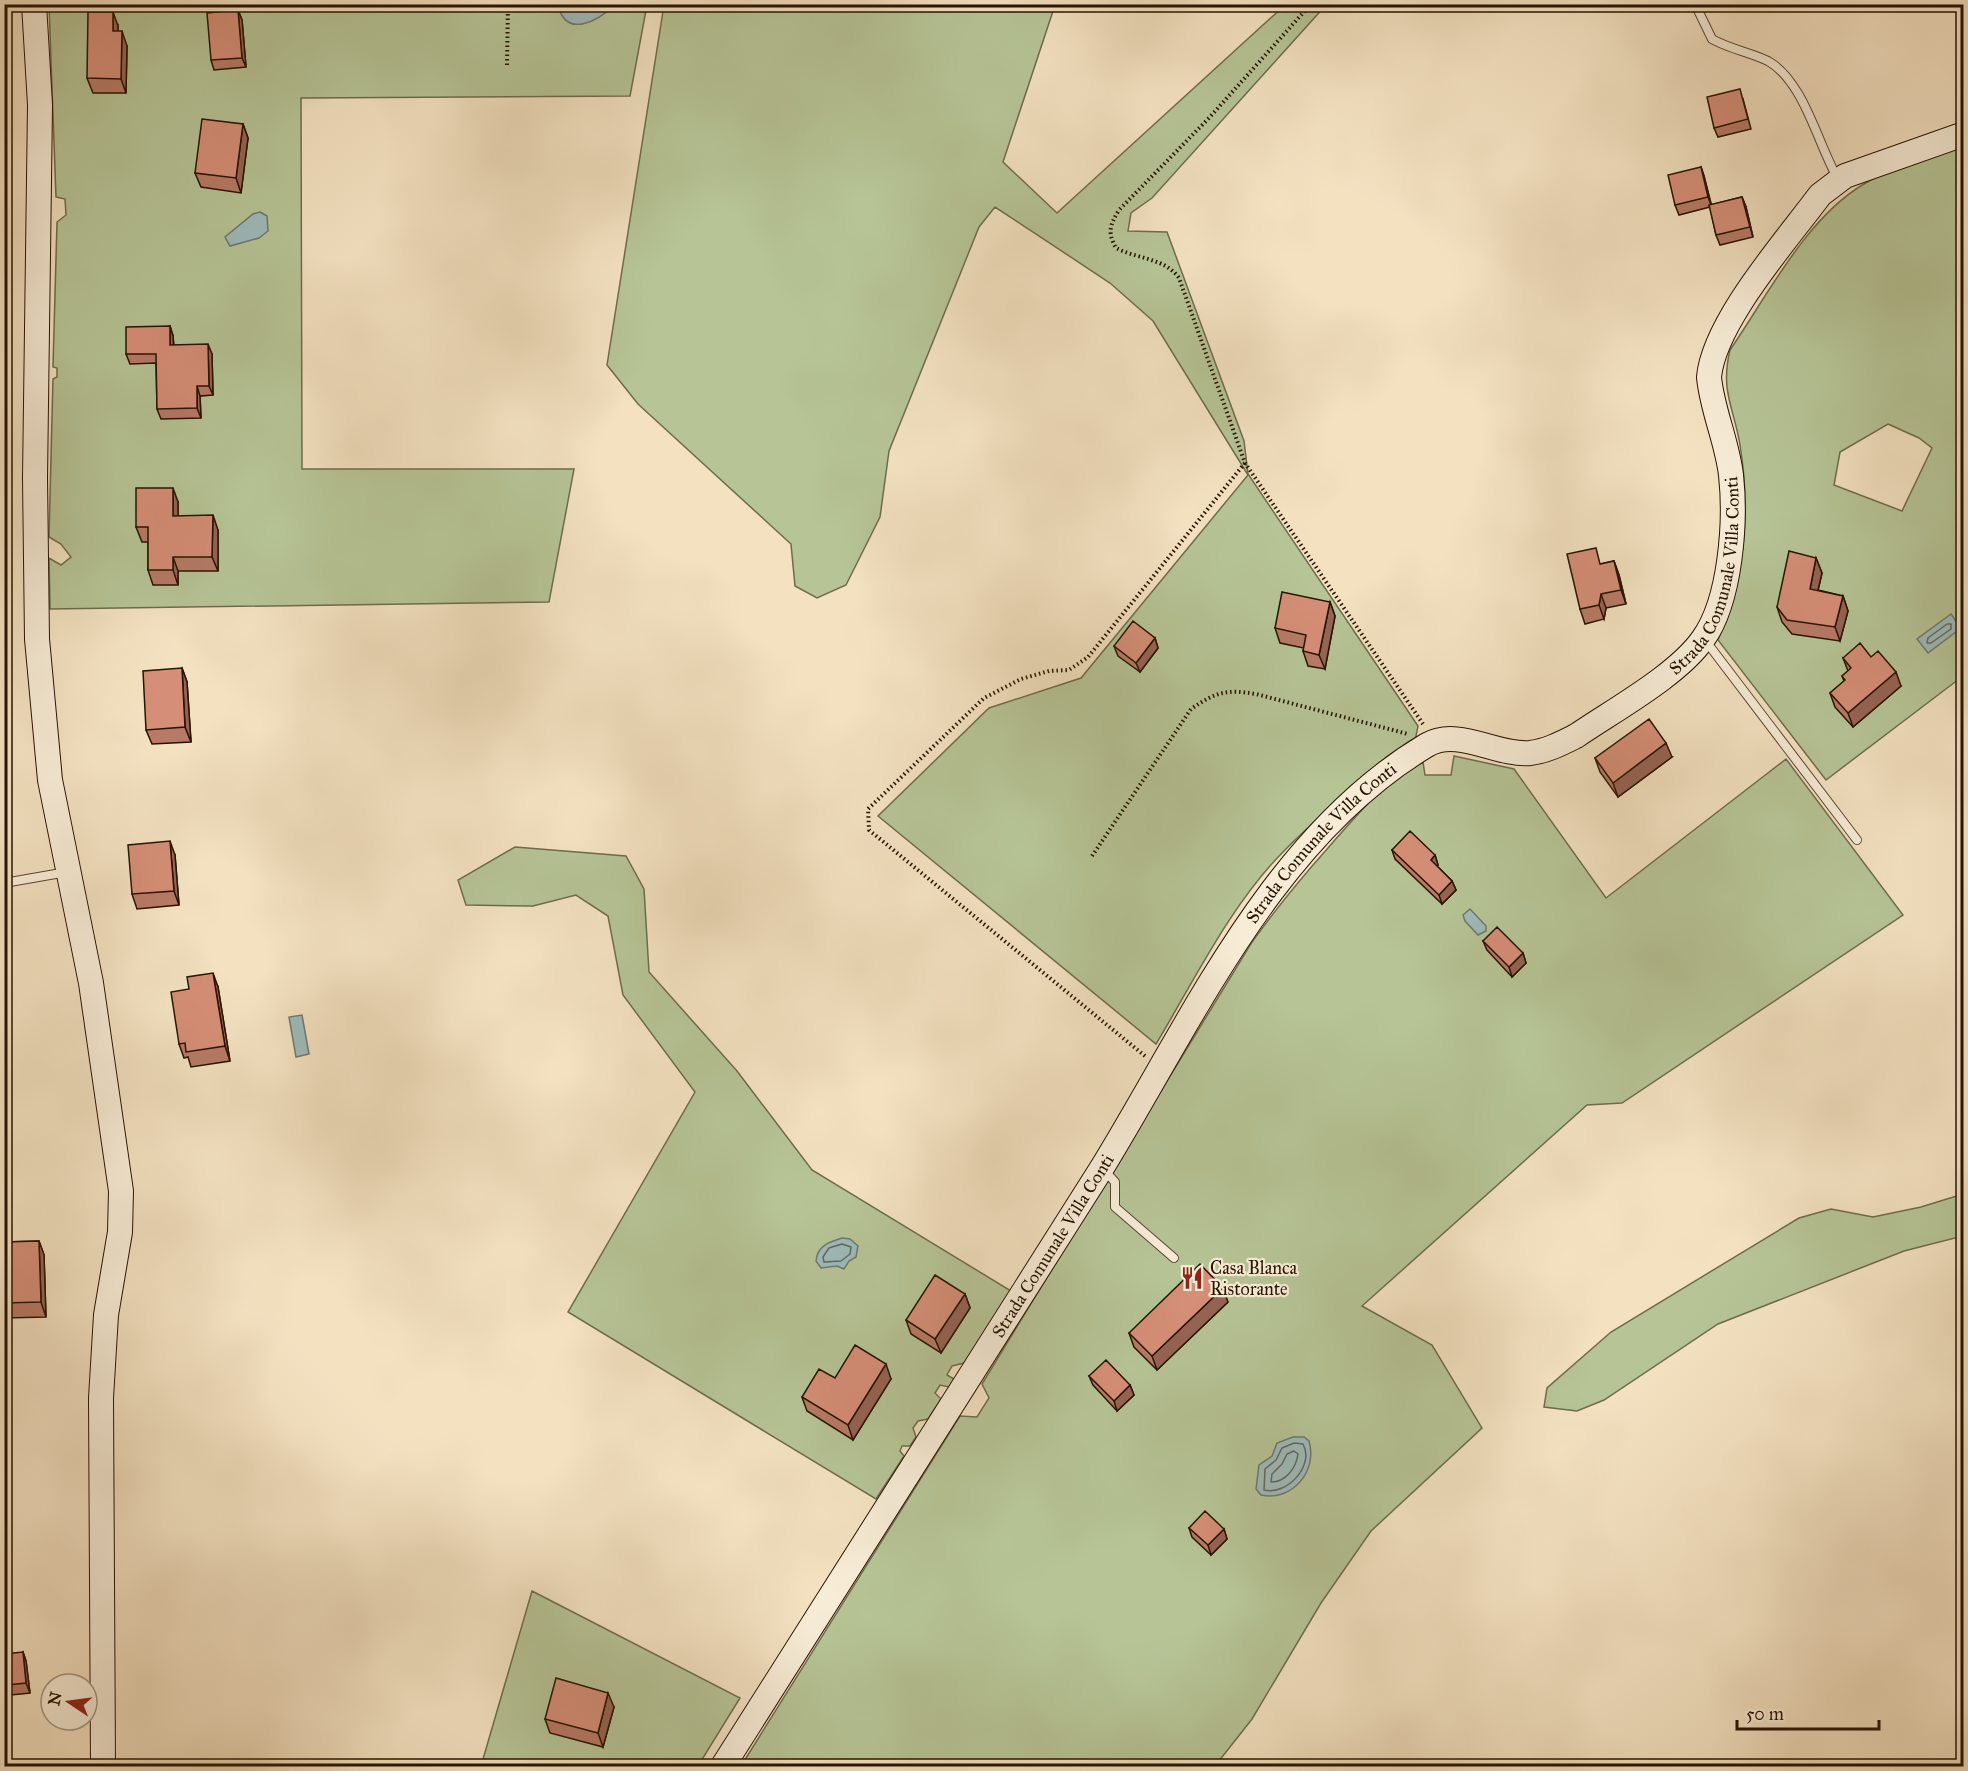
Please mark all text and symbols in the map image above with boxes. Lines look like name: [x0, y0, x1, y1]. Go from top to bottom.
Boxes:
street label: Strada Comunale Villa Conti: [1664, 476, 1744, 680]
street label: Strada Comunale Villa Conti: [1241, 758, 1401, 928]
street label: Strada Comunale Villa Conti: [987, 1150, 1119, 1342]
place label: Casa Blanca Ristorante: [1210, 1257, 1298, 1300]
restaurant icon: Casa Blanca Ristorante: [1179, 1265, 1205, 1291]
north arrow: [39, 1672, 99, 1732]
text: N: [44, 1690, 66, 1707]
scale bar: [1737, 1693, 1880, 1731]
text: 50 m: [1746, 1703, 1784, 1725]

